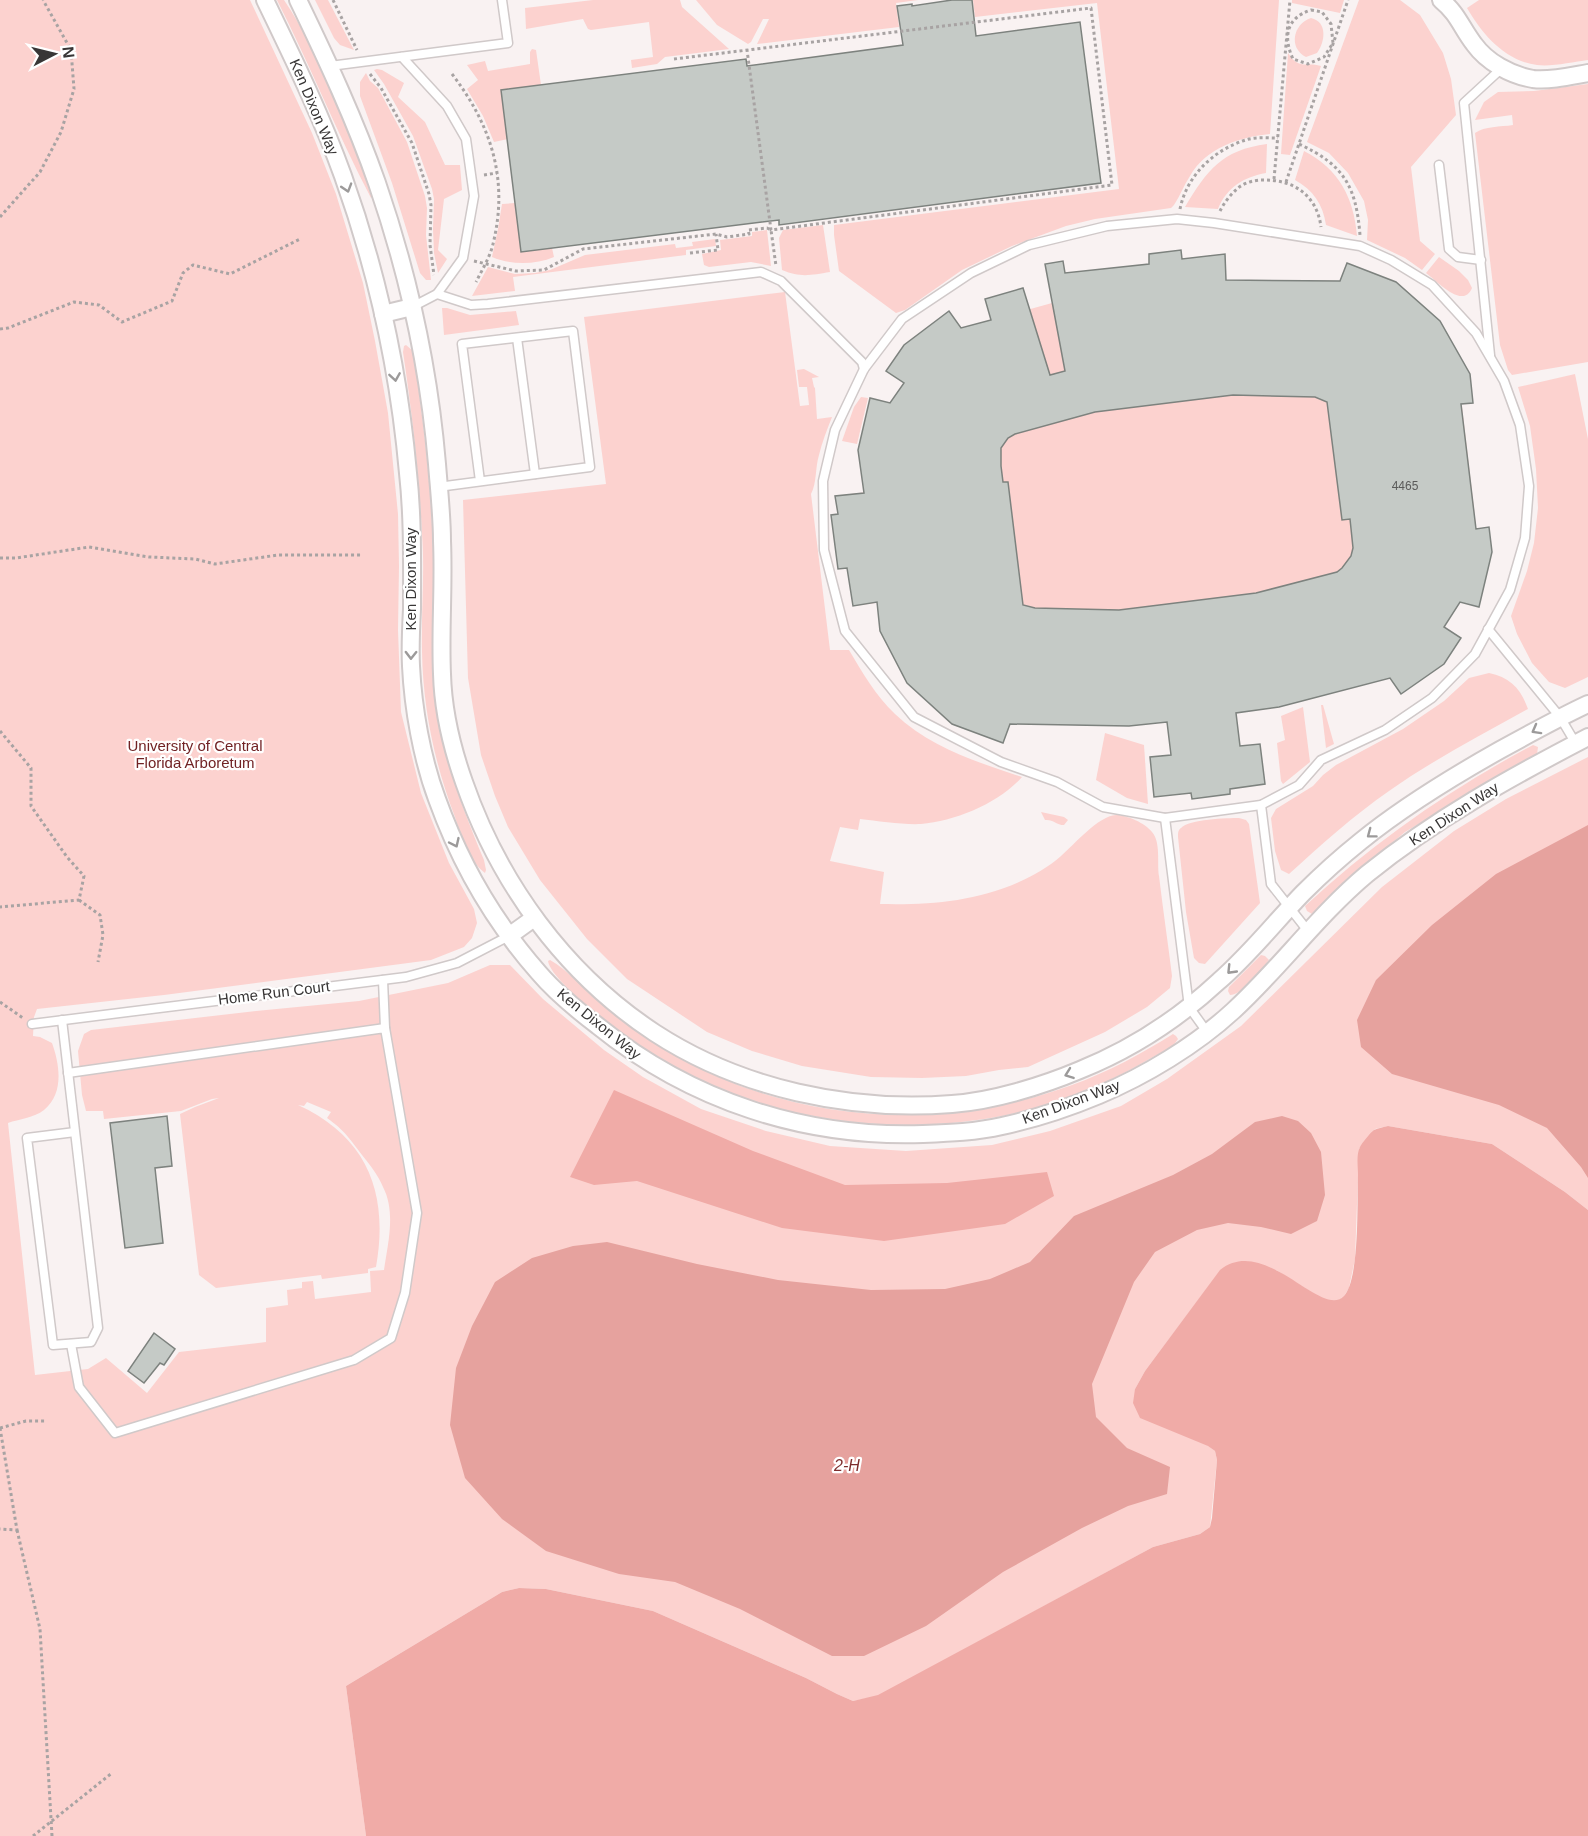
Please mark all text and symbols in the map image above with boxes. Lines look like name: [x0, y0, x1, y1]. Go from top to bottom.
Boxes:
north arrow: [24, 24, 84, 84]
text: N: [59, 45, 78, 59]
street label: Ken Dixon Way: [287, 56, 343, 158]
one-way arrow: [339, 182, 352, 193]
one-way arrow: [389, 372, 401, 382]
house number: 4465: [1392, 479, 1419, 493]
street label: Ken Dixon Way: [402, 527, 419, 630]
one-way arrow: [405, 650, 417, 659]
one-way arrow: [1532, 723, 1542, 735]
park label: University of Central Florida Arboretum: [127, 737, 263, 771]
street label: Ken Dixon Way: [1406, 778, 1502, 849]
one-way arrow: [1366, 826, 1377, 837]
one-way arrow: [448, 837, 460, 848]
one-way arrow: [1228, 962, 1239, 973]
street label: Home Run Court: [217, 977, 332, 1008]
street label: Ken Dixon Way: [554, 985, 645, 1063]
one-way arrow: [1064, 1067, 1075, 1079]
street label: Ken Dixon Way: [1020, 1076, 1123, 1127]
water label: 2-H: [833, 1457, 860, 1474]

